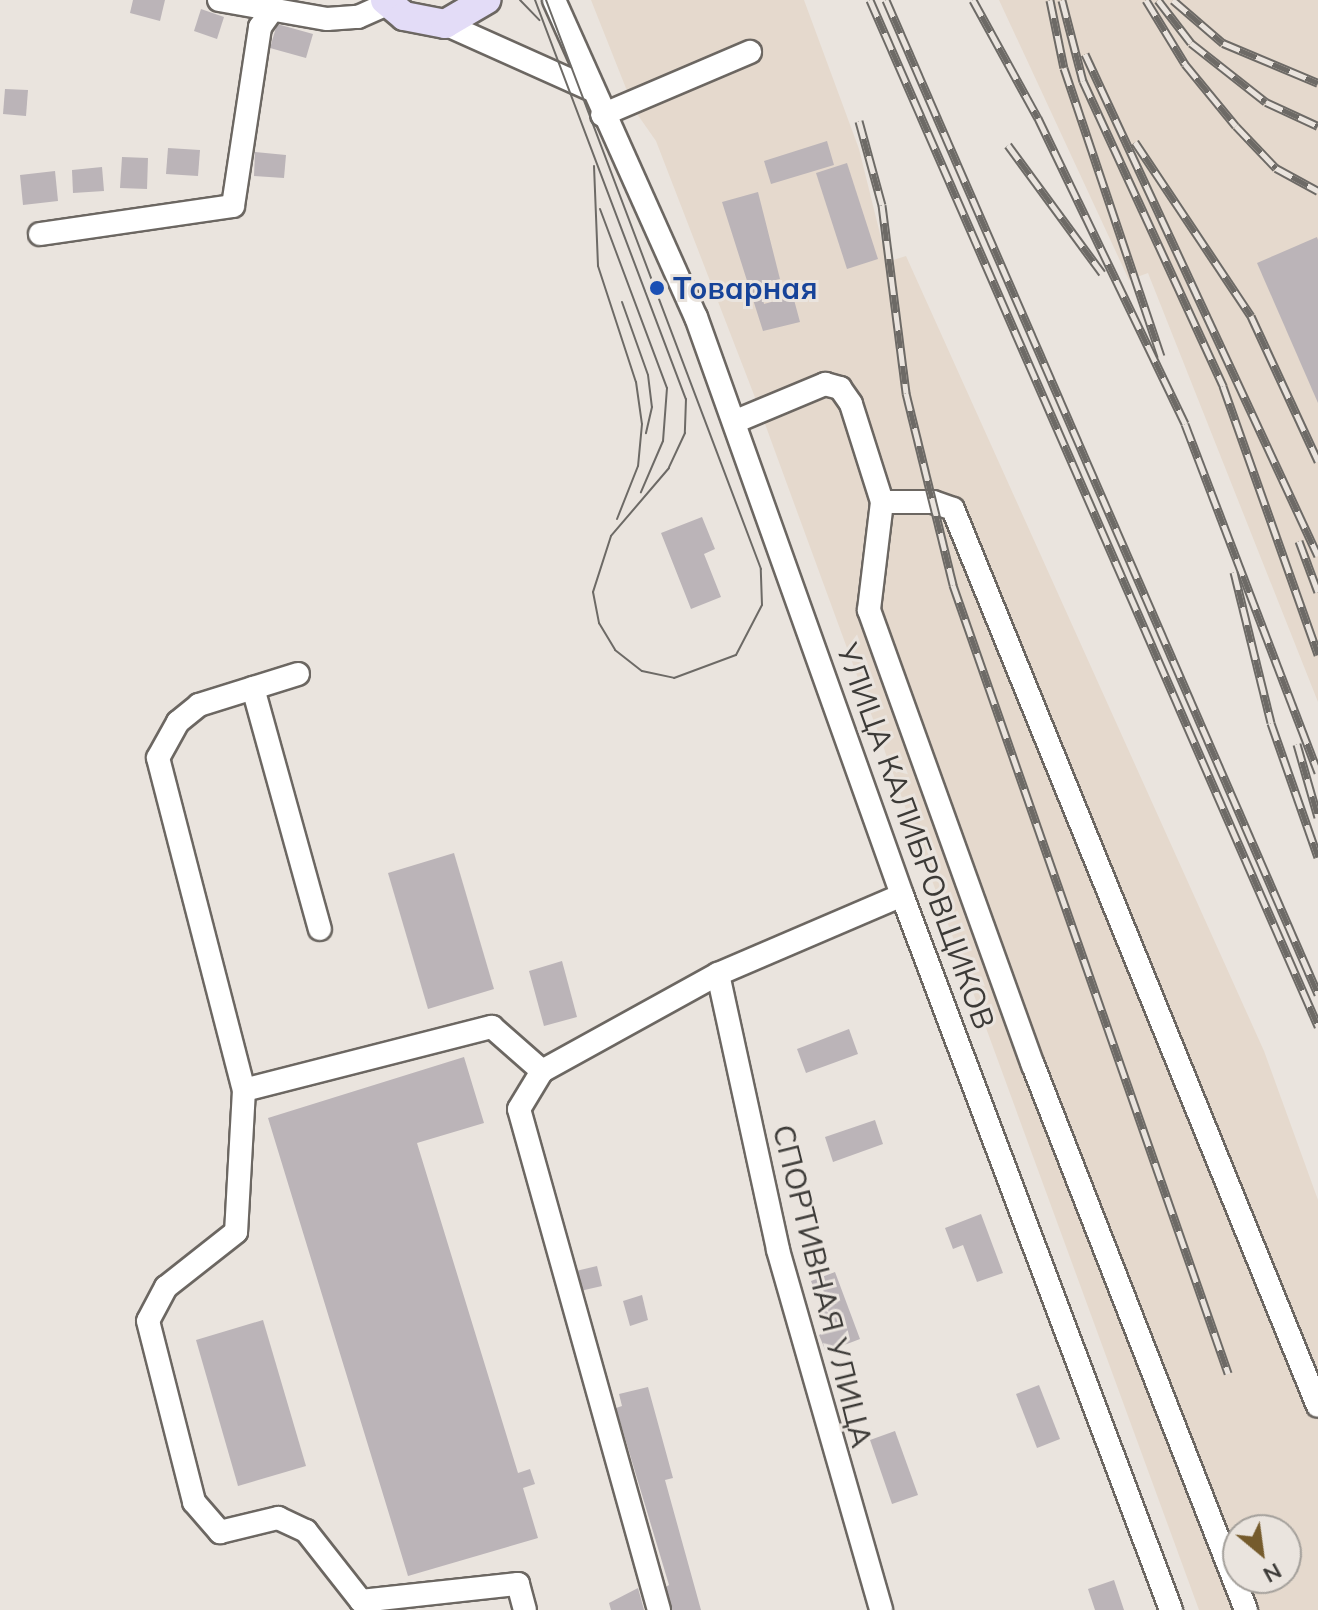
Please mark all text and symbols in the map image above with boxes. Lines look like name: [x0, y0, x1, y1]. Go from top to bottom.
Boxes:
place label: Товарная: [673, 270, 817, 306]
marker: Товарная: [648, 279, 666, 297]
street label: УЛИЦА КАЛИБРОВЩИКОВ: [829, 638, 1003, 1034]
street label: СПОРТИВНАЯ УЛИЦА: [765, 1121, 881, 1451]
north arrow: [1222, 1514, 1302, 1594]
text: N: [1259, 1557, 1287, 1590]

